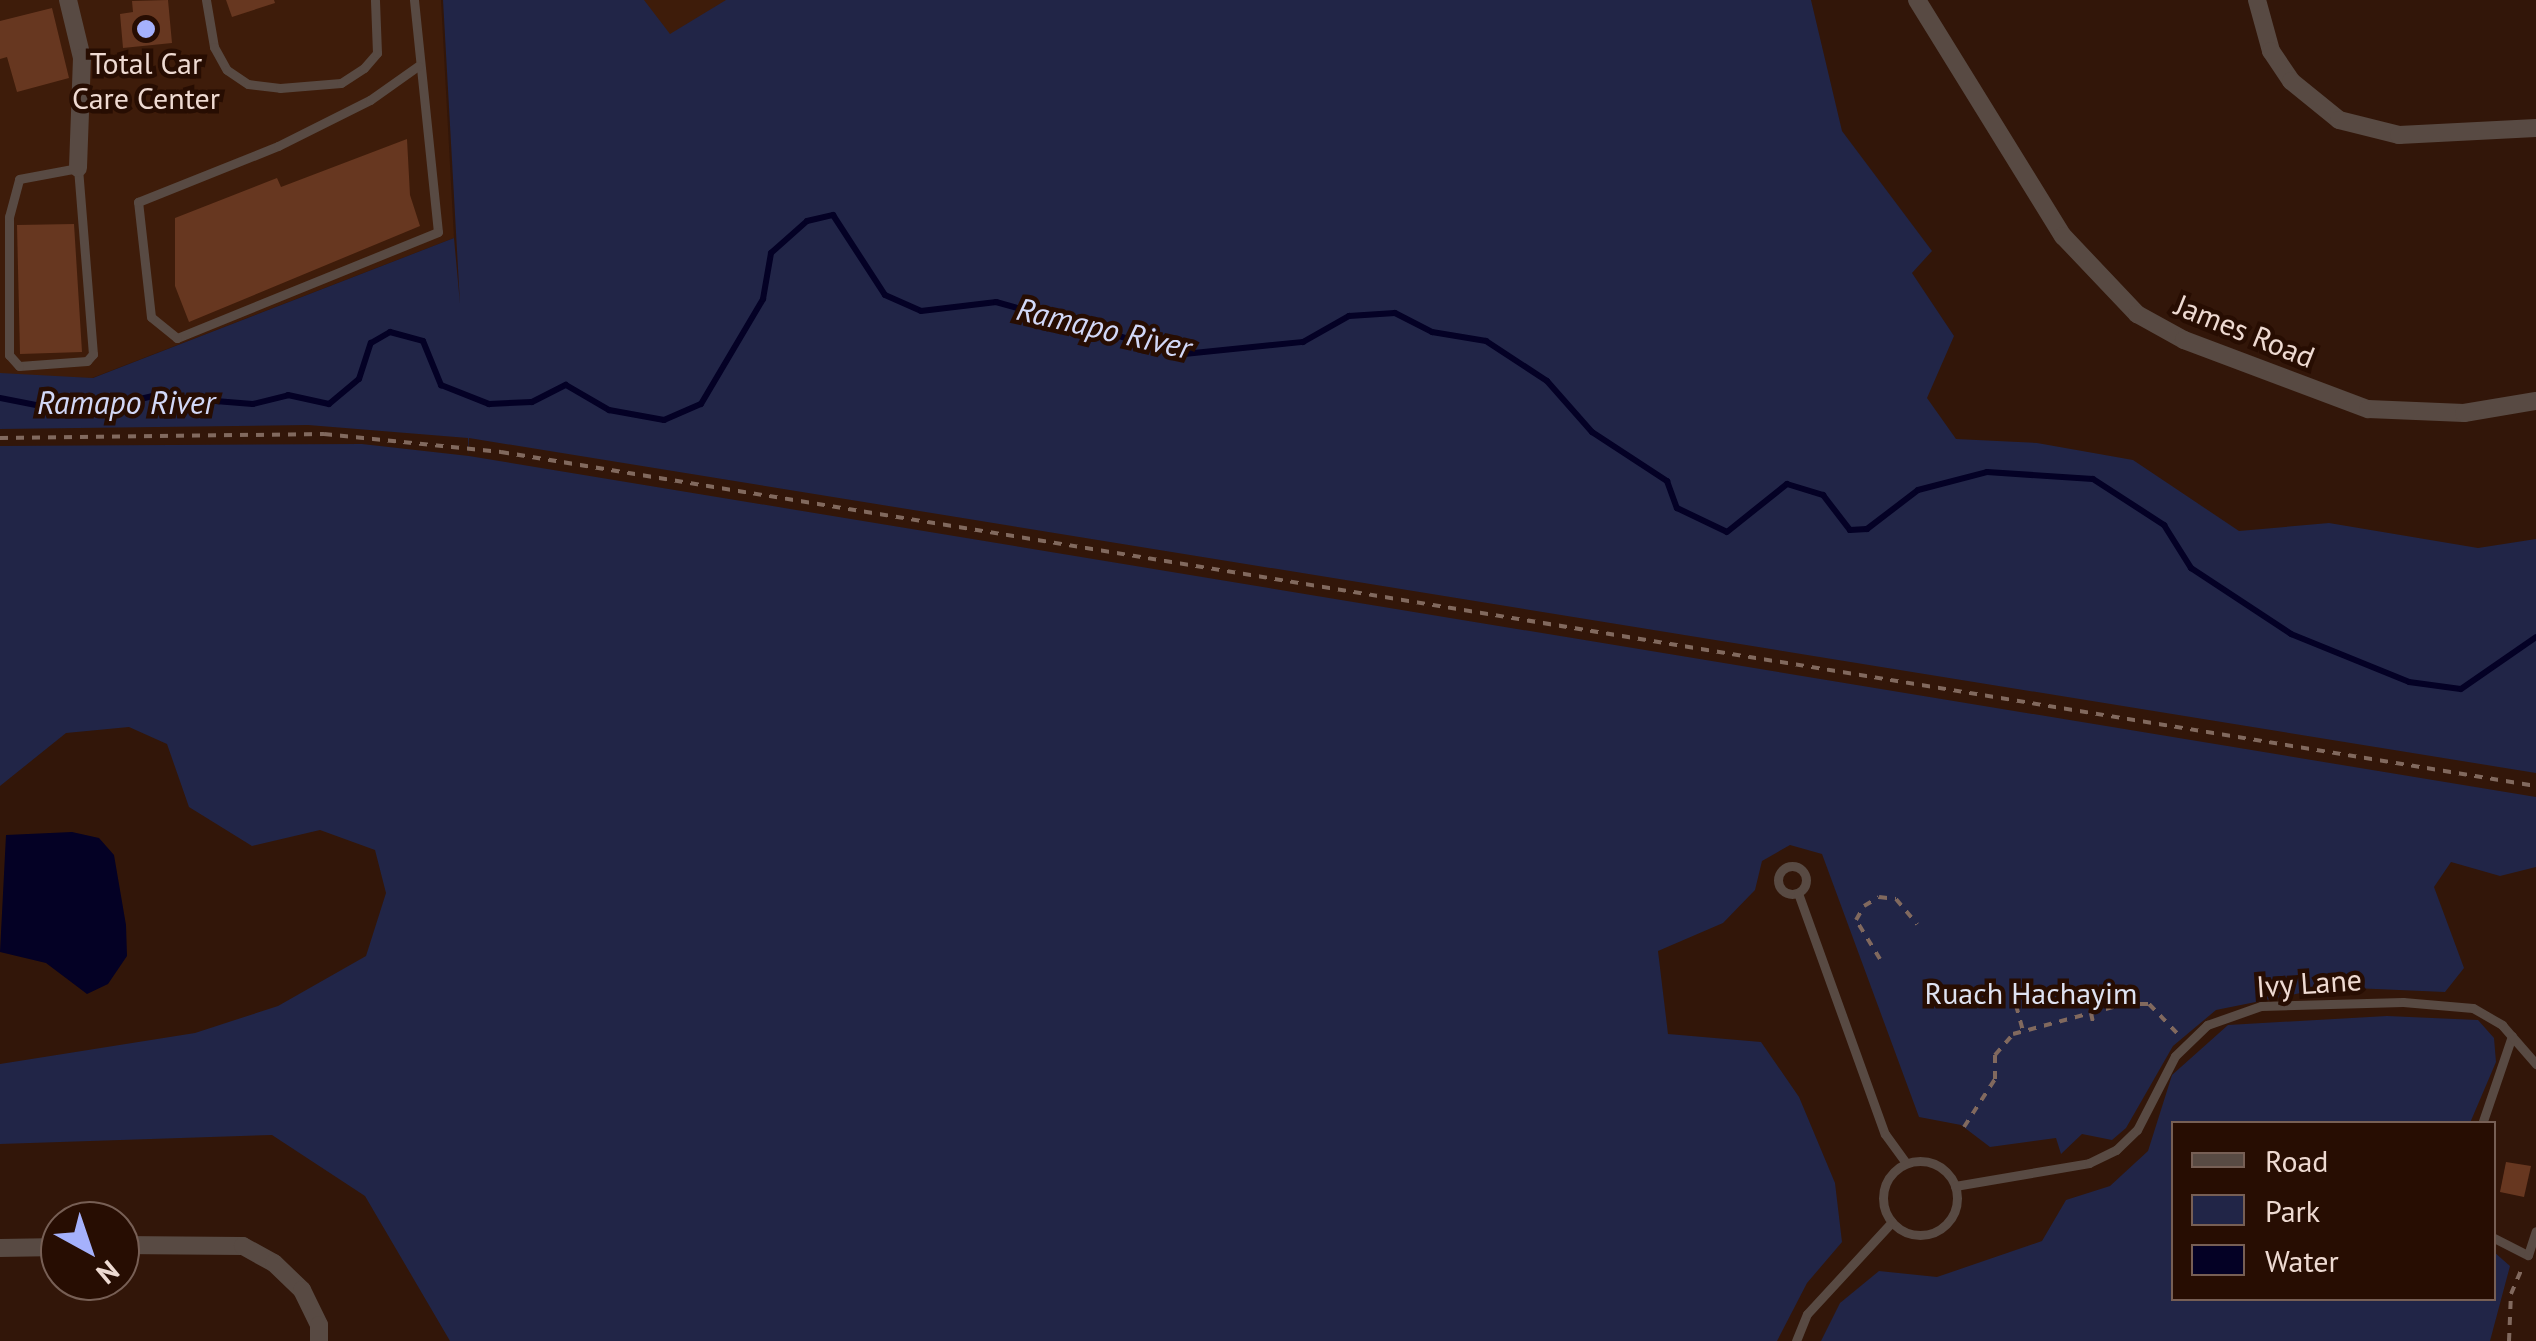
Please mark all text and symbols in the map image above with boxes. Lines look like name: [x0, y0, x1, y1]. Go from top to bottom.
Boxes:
marker: Total Car Care Center: [135, 18, 157, 40]
place label: Total Car Care Center: [72, 45, 220, 116]
street label: James Road: [2170, 287, 2320, 375]
water label: Ramapo River: [1013, 289, 1195, 367]
water label: Ramapo River: [37, 383, 215, 421]
street label: Ivy Lane: [2254, 961, 2364, 1005]
park label: Ruach Hachayim: [1925, 975, 2137, 1011]
legend: [2171, 1121, 2496, 1301]
text: Road: [2265, 1141, 2329, 1180]
text: Park: [2265, 1191, 2320, 1230]
north arrow: [40, 1201, 140, 1301]
text: Water: [2265, 1241, 2339, 1280]
text: N: [89, 1253, 127, 1293]

